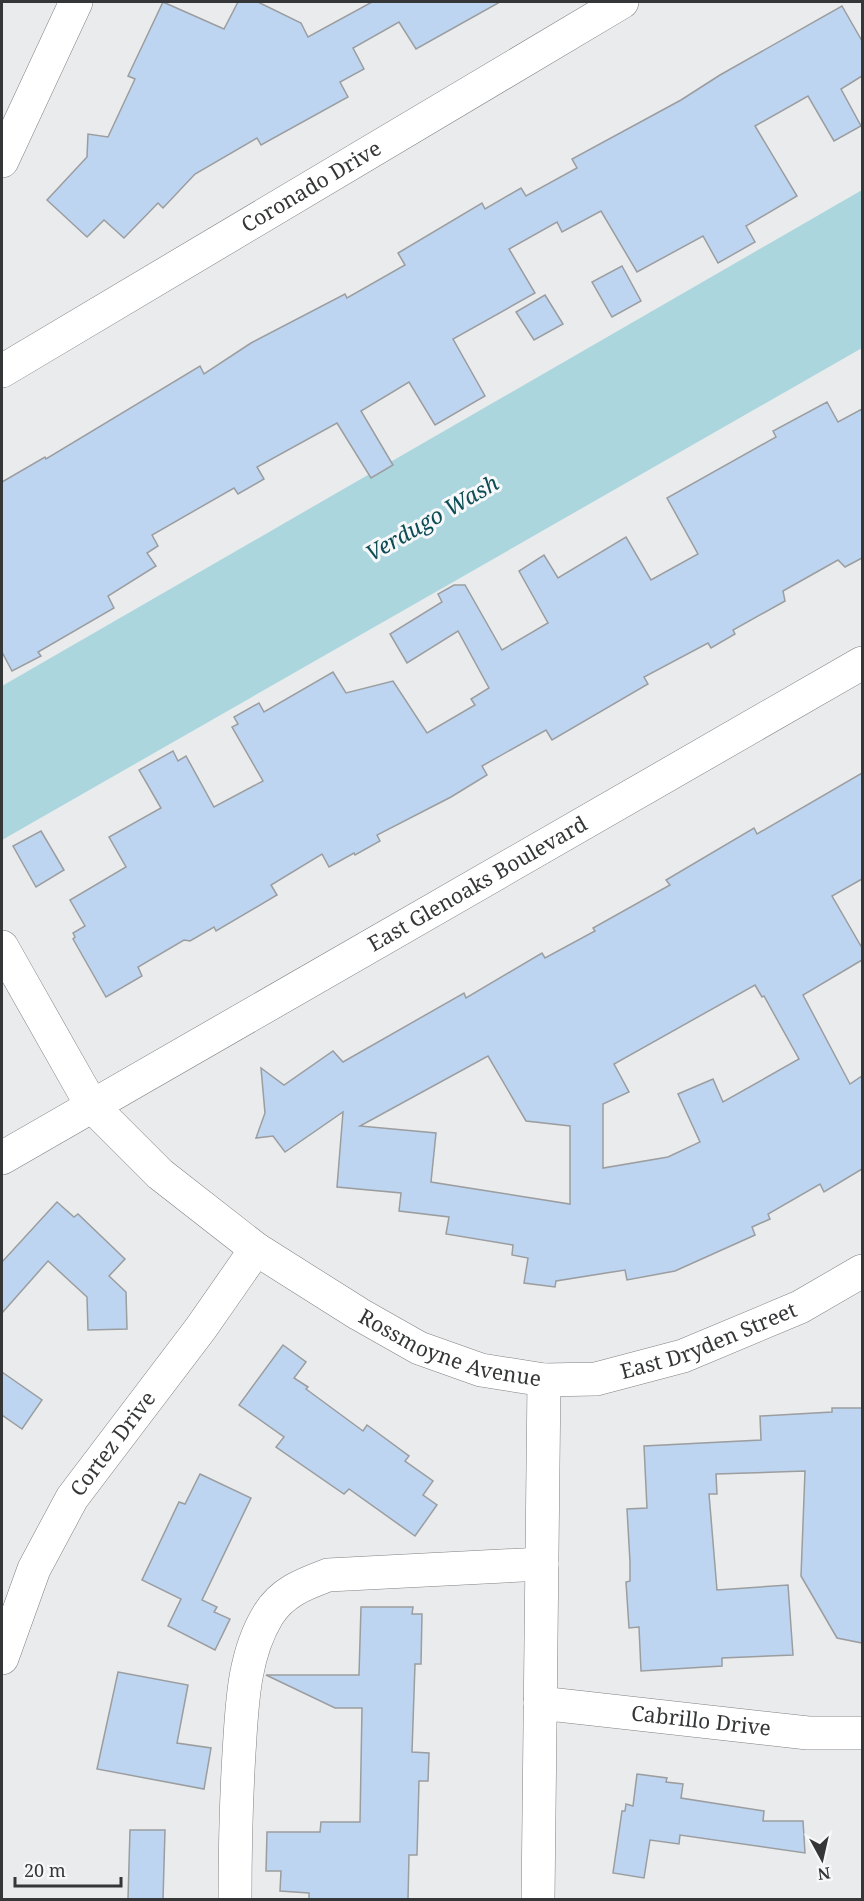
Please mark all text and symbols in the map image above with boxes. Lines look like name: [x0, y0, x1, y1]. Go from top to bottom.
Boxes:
street label: Coronado Drive: [236, 134, 386, 239]
water label: Verdugo Wash: [360, 467, 503, 567]
street label: East Glenoaks Boulevard: [363, 809, 592, 957]
street label: East Dryden Street: [617, 1295, 801, 1385]
street label: Rossmoyne Avenue: [354, 1302, 543, 1392]
street label: Cortez Drive: [63, 1385, 161, 1502]
street label: Cabrillo Drive: [630, 1698, 772, 1742]
north arrow: [792, 1829, 852, 1889]
scale bar: [15, 1850, 122, 1888]
text: 20 m: [24, 1858, 66, 1882]
text: N: [816, 1862, 832, 1886]

